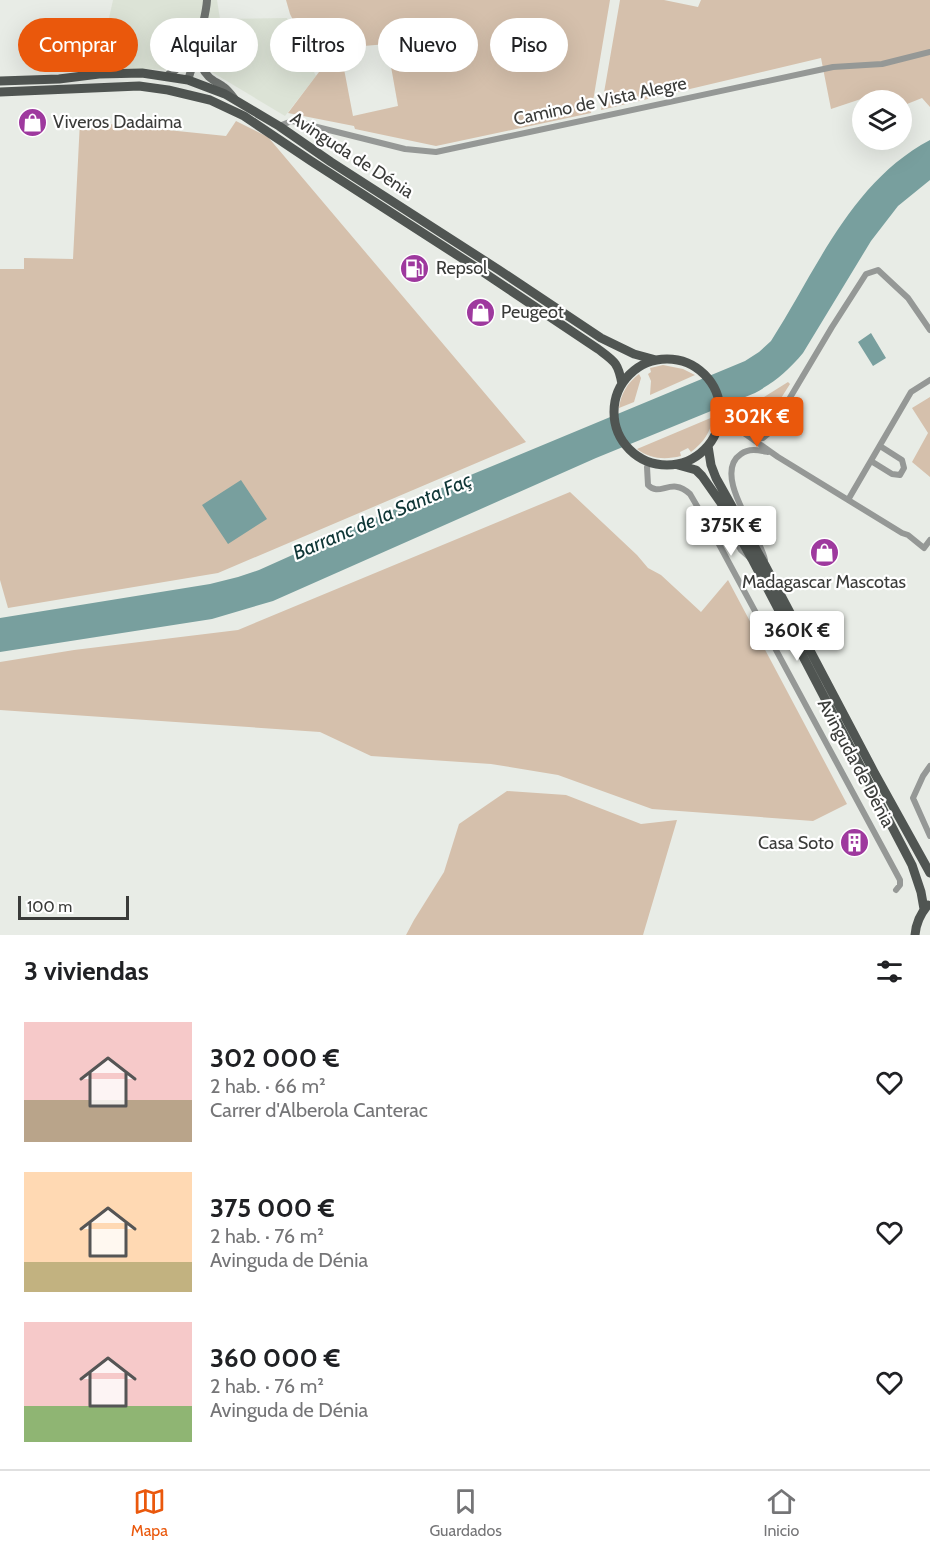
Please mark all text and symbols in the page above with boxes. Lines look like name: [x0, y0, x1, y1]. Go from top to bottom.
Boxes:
chip: Comprar: [18, 18, 138, 72]
chip: Alquilar: [150, 18, 258, 72]
chip: Filtros: [270, 18, 366, 72]
chip: Nuevo: [378, 18, 478, 72]
chip: Piso: [490, 18, 568, 72]
street label: Camino de Vista Alegre: [511, 72, 689, 130]
map controls: [852, 90, 912, 150]
button: layers: [852, 90, 912, 150]
shop icon: Viveros Dadaima: [16, 106, 48, 138]
street label: Avinguda de Dénia: [286, 107, 418, 203]
place label: Viveros Dadaima: [53, 111, 182, 133]
fuel station icon: Repsol: [399, 252, 431, 284]
place label: Repsol: [436, 257, 488, 279]
shop icon: Peugeot: [464, 296, 496, 328]
place label: Peugeot: [501, 301, 564, 323]
pin: 302K €: [708, 397, 806, 448]
text: 302K €: [724, 404, 790, 428]
water label: Barranc de la Santa Faç: [289, 467, 476, 565]
pin: 375K €: [682, 506, 780, 557]
text: 375K €: [700, 513, 762, 537]
shop icon: Madagascar Mascotas: [808, 537, 840, 569]
place label: Madagascar Mascotas: [742, 571, 906, 593]
pin: 360K €: [748, 611, 846, 662]
text: 360K €: [764, 618, 830, 642]
street label: Avinguda de Dénia: [813, 695, 899, 831]
building icon: Casa Soto: [839, 827, 871, 859]
place label: Casa Soto: [758, 832, 834, 854]
scale bar: [18, 893, 129, 920]
text: 100 m: [27, 897, 72, 916]
text: 3 viviendas: [24, 955, 149, 987]
icon: filters: [873, 955, 906, 988]
text: 302 000 €: [210, 1042, 340, 1074]
icon: home: [72, 1046, 144, 1118]
icon: heart: [873, 1066, 906, 1099]
text: 2 hab. · 66 m²: [210, 1074, 326, 1098]
text: Carrer d'Alberola Canterac: [210, 1098, 428, 1122]
text: 375 000 €: [210, 1192, 335, 1224]
icon: home: [72, 1196, 144, 1268]
icon: heart: [873, 1216, 906, 1249]
text: 2 hab. · 76 m²: [210, 1224, 324, 1248]
text: Avinguda de Dénia: [210, 1248, 368, 1272]
text: 360 000 €: [210, 1342, 340, 1374]
icon: home: [72, 1346, 144, 1418]
icon: heart: [873, 1366, 906, 1399]
text: 2 hab. · 76 m²: [210, 1374, 324, 1398]
text: Avinguda de Dénia: [210, 1398, 368, 1422]
tab: Mapa: [131, 1485, 168, 1540]
tab: Guardados: [429, 1485, 502, 1540]
tab: Inicio: [763, 1485, 799, 1540]

